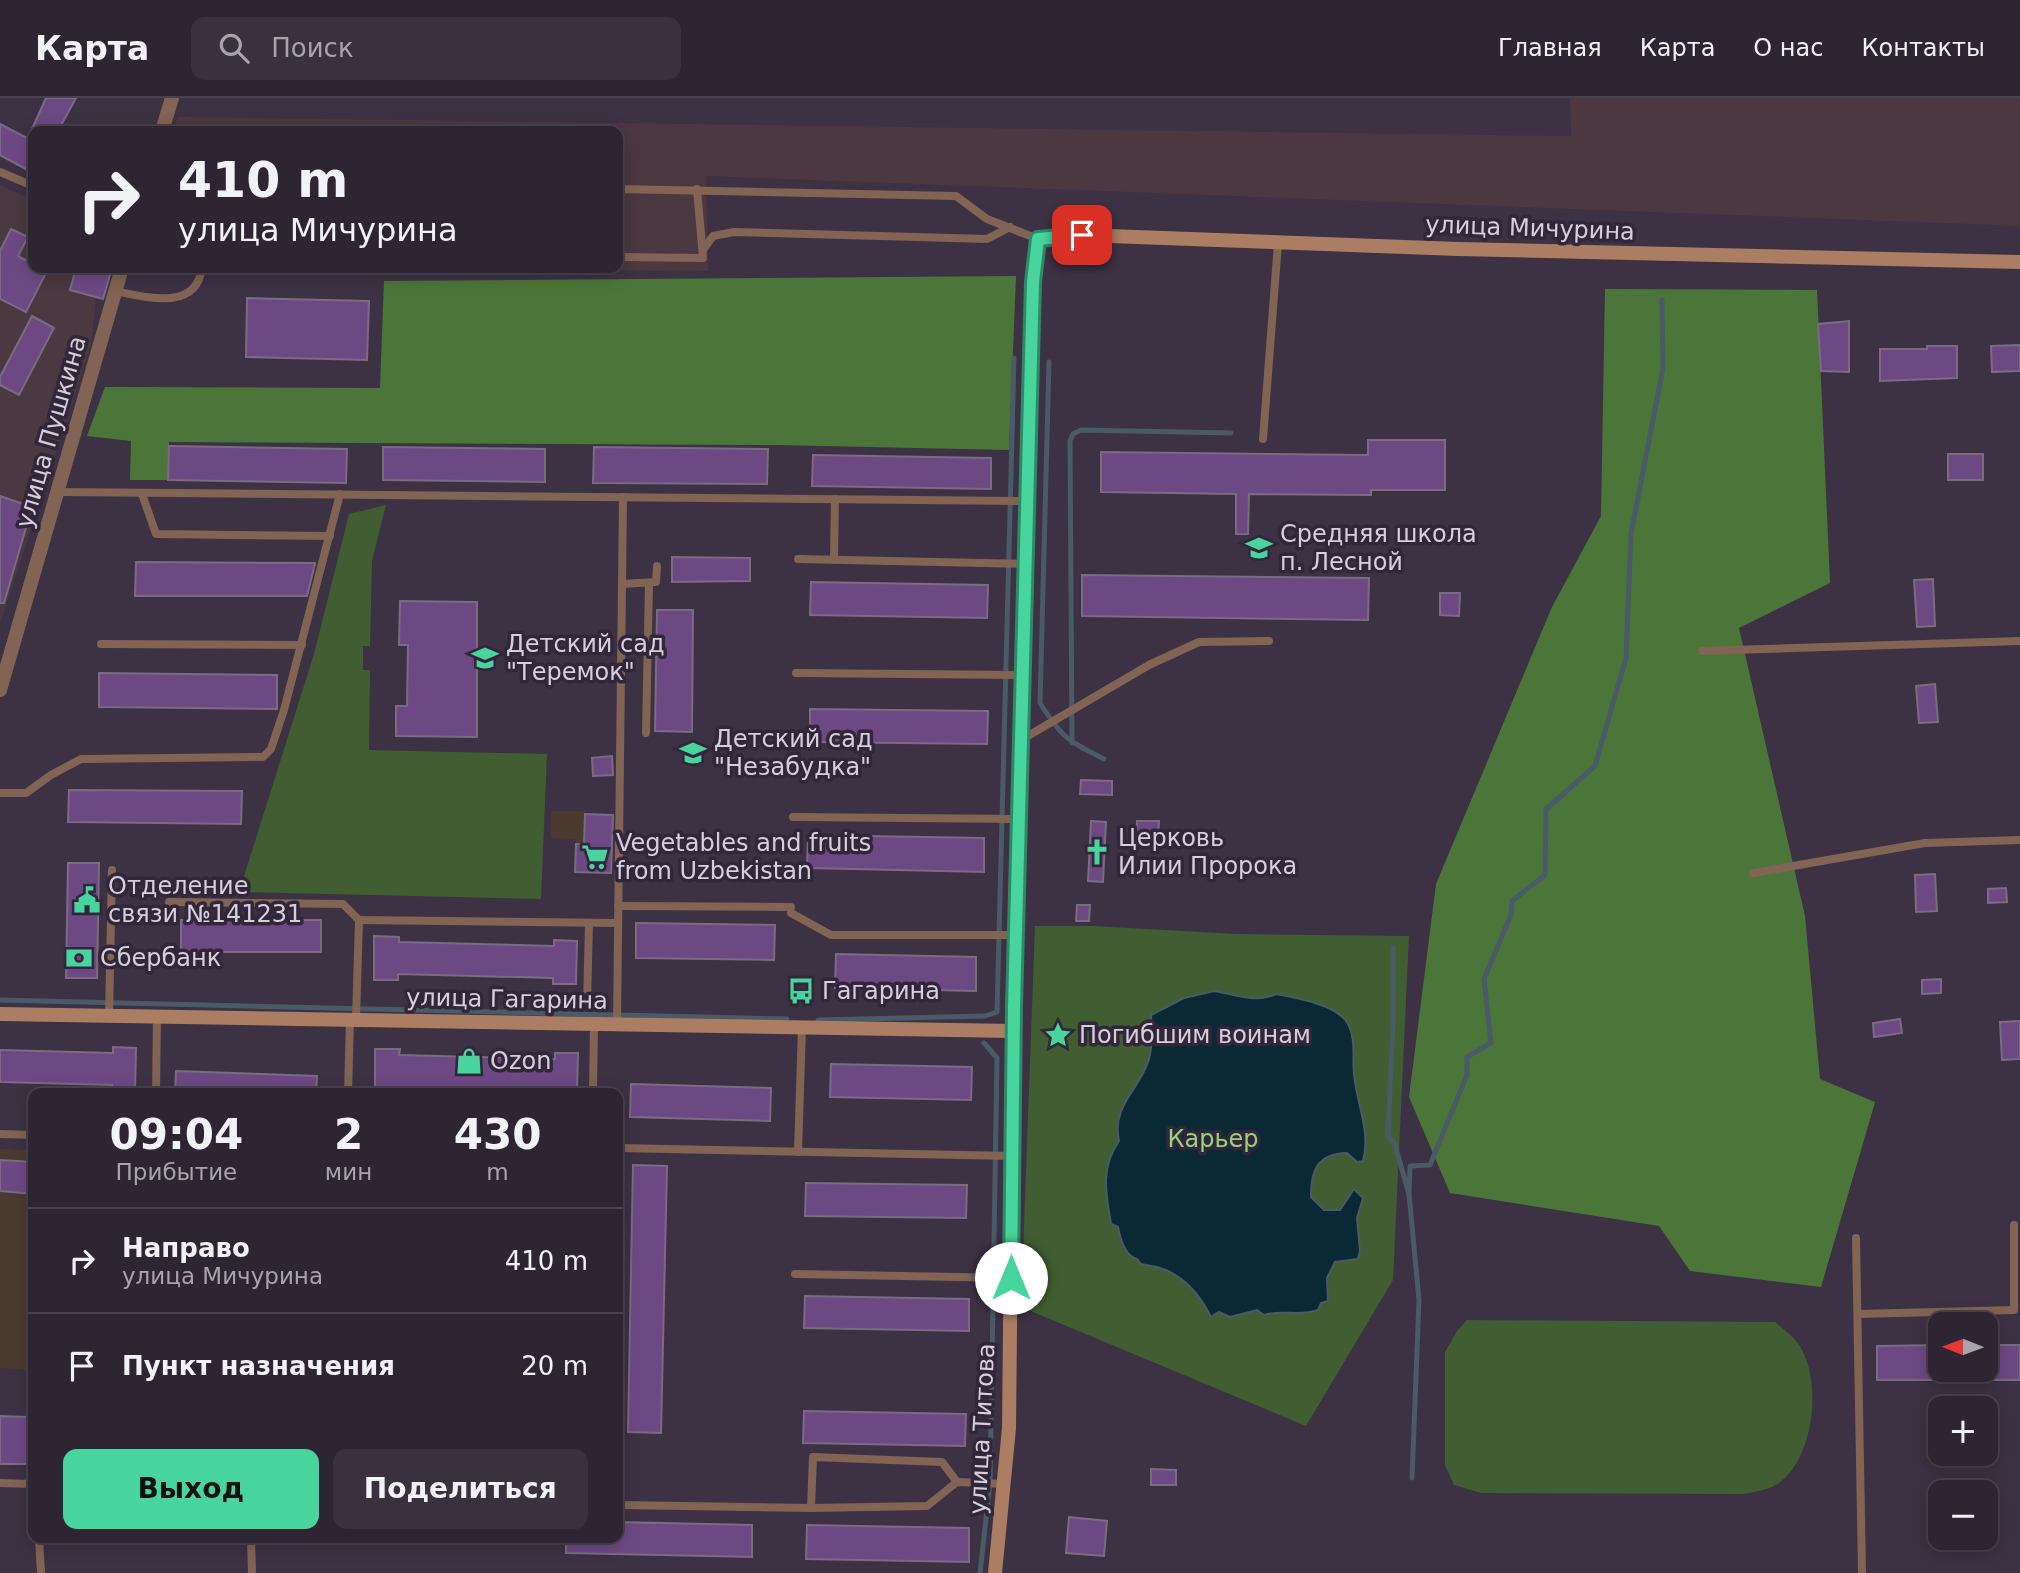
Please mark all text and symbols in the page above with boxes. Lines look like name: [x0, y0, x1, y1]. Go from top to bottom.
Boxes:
search box: [191, 17, 681, 80]
text: Карта: [35, 29, 149, 68]
icon: search: [215, 29, 253, 67]
text: Поиск: [271, 33, 354, 63]
text: Главная: [1498, 34, 1602, 62]
text: Карта: [1640, 34, 1715, 62]
text: О нас: [1753, 34, 1823, 62]
text: Контакты: [1861, 34, 1985, 62]
text: 410 m: [178, 152, 348, 209]
icon: right: [63, 154, 154, 245]
pin: [1052, 205, 1112, 265]
street label: улица Мичурина: [1425, 210, 1635, 246]
text: улица Мичурина: [178, 211, 458, 249]
icon: arrive: [1063, 216, 1101, 254]
street label: улица Пушкина: [10, 333, 92, 531]
place label: Средняя школа п. Лесной: [1280, 520, 1477, 576]
school or university icon: Средняя школа п. Лесной: [1244, 533, 1274, 563]
place label: Детский сад "Теремок": [506, 630, 665, 686]
school or university icon: Детский сад "Теремок": [470, 643, 500, 673]
place label: Детский сад "Незабудка": [714, 725, 873, 781]
school or university icon: Детский сад "Незабудка": [678, 738, 708, 768]
place label: Церковь Илии Пророка: [1118, 824, 1297, 880]
place label: Vegetables and fruits from Uzbekistan: [616, 829, 871, 885]
church icon: Церковь Илии Пророка: [1082, 837, 1112, 867]
supermarket icon: Vegetables and fruits from Uzbekistan: [580, 842, 610, 872]
place label: Отделение связи №141231: [108, 872, 302, 928]
public building icon: Отделение связи №141231: [72, 885, 102, 915]
bank icon: Сбербанк: [64, 943, 94, 973]
place label: Сбербанк: [100, 944, 221, 972]
bus stop icon: Гагарина: [786, 976, 816, 1006]
place label: Гагарина: [822, 977, 940, 1005]
street label: улица Гагарина: [406, 983, 608, 1015]
place icon: Погибшим воинам: [1043, 1020, 1073, 1050]
place label: Погибшим воинам: [1079, 1021, 1311, 1049]
shop icon: Ozon: [454, 1046, 484, 1076]
place label: Ozon: [490, 1047, 551, 1075]
text: 09:04: [110, 1110, 243, 1159]
text: 2: [334, 1110, 363, 1159]
text: 430: [454, 1110, 541, 1159]
park label: Карьер: [1167, 1125, 1259, 1153]
text: Прибытие: [116, 1159, 237, 1185]
text: мин: [325, 1159, 372, 1185]
text: m: [486, 1159, 509, 1185]
text: Направо: [122, 1233, 250, 1263]
position arrow: [974, 1241, 1048, 1315]
icon: right: [63, 1242, 101, 1280]
text: 410 m: [505, 1246, 588, 1276]
text: улица Мичурина: [122, 1263, 323, 1289]
north arrow: [1928, 1312, 1998, 1382]
map controls: [1928, 1312, 1998, 1550]
street label: улица Титова: [964, 1343, 1000, 1515]
icon: arrive: [63, 1347, 101, 1385]
text: Пункт назначения: [122, 1351, 395, 1381]
text: 20 m: [521, 1351, 588, 1381]
button: +: [1928, 1396, 1998, 1466]
button: Выход: [63, 1449, 319, 1529]
button: Поделиться: [333, 1449, 588, 1529]
button: −: [1928, 1480, 1998, 1550]

